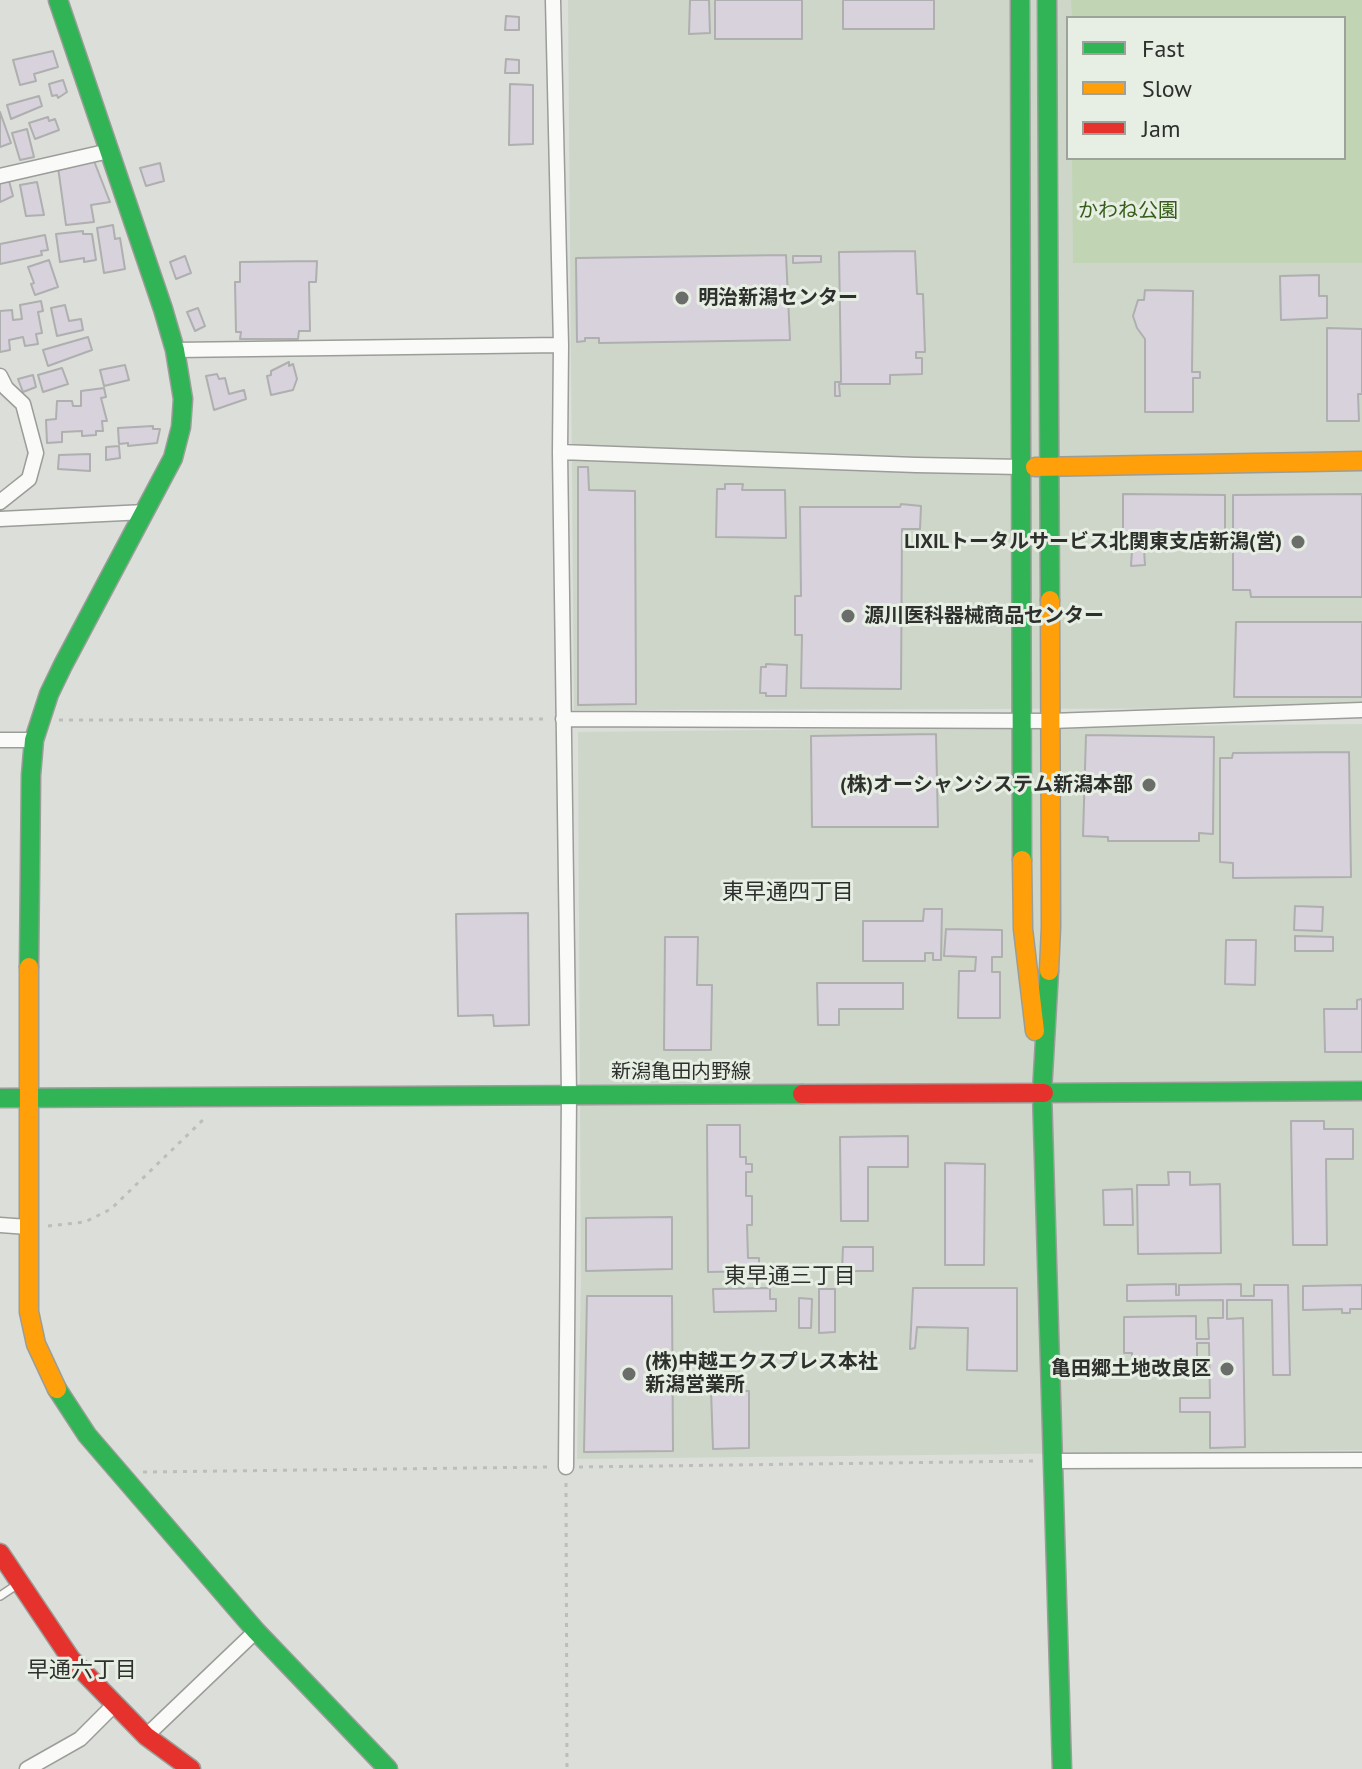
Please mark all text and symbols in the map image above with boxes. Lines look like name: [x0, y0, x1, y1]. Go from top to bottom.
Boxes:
legend: [1066, 16, 1346, 160]
text: Fast: [1142, 33, 1185, 64]
text: Slow: [1142, 73, 1192, 104]
text: Jam: [1142, 113, 1180, 144]
park label: かわね公園: [1078, 199, 1178, 223]
place label: 明治新潟センター: [698, 286, 858, 310]
marker: 明治新潟センター: [673, 289, 691, 307]
place label: LIXILトータルサービス北関東支店新潟(営): [904, 530, 1282, 554]
marker: LIXILトータルサービス北関東支店新潟(営): [1289, 533, 1307, 551]
place label: 源川医科器械商品センター: [864, 604, 1104, 628]
marker: 源川医科器械商品センター: [839, 607, 857, 625]
place label: (株)オーシャンシステム新潟本部: [840, 773, 1133, 797]
marker: (株)オーシャンシステム新潟本部: [1140, 776, 1158, 794]
district label: 東早通四丁目: [722, 880, 854, 906]
street label: 新潟亀田内野線: [611, 1060, 751, 1084]
district label: 東早通三丁目: [724, 1264, 856, 1290]
place label: (株)中越エクスプレス本社 新潟営業所: [645, 1350, 878, 1397]
place label: 亀田郷土地改良区: [1051, 1357, 1211, 1381]
marker: 亀田郷土地改良区: [1218, 1360, 1236, 1378]
marker: (株)中越エクスプレス本社 新潟営業所: [620, 1365, 638, 1383]
district label: 早通六丁目: [27, 1658, 137, 1684]

